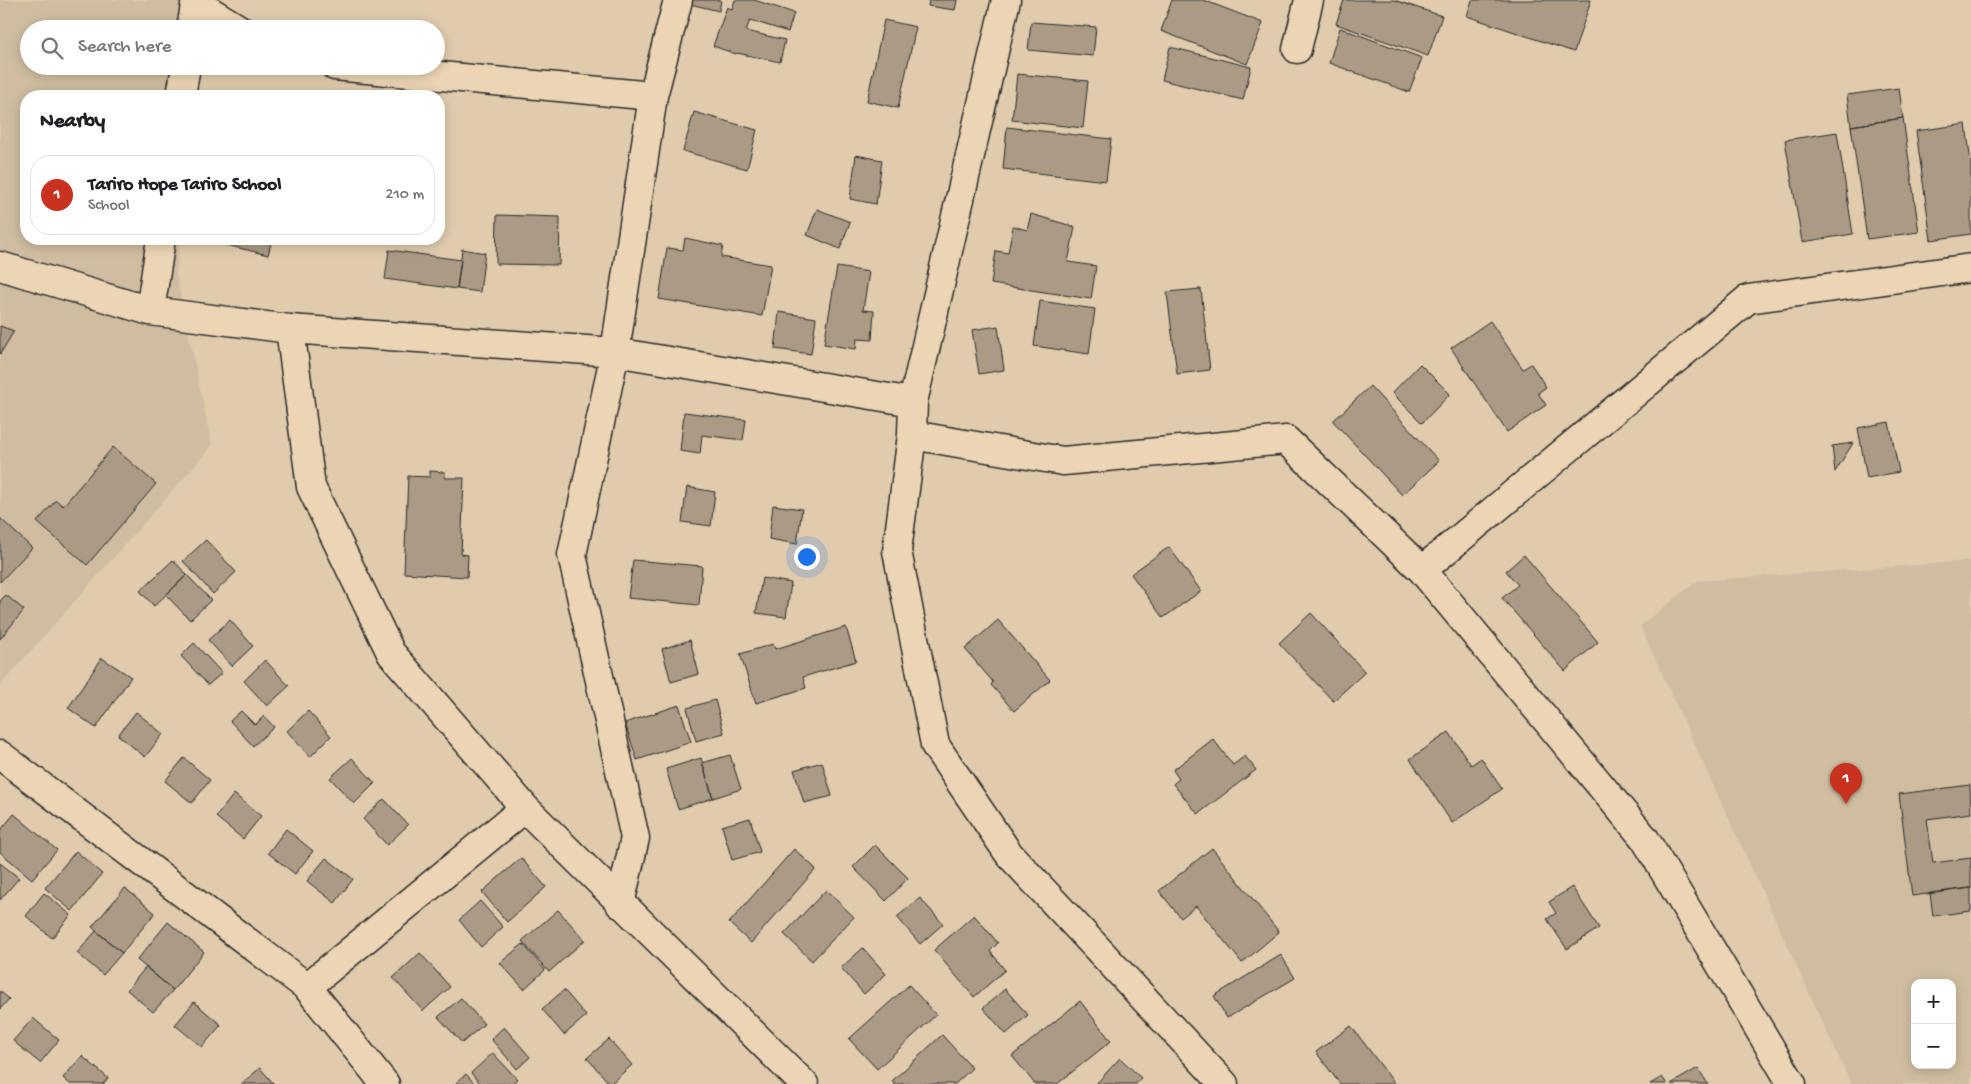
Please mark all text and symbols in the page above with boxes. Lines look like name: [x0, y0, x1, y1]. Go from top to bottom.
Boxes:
search box: [20, 20, 445, 75]
icon: search: [38, 34, 66, 62]
text: Search here: [78, 36, 172, 59]
text: Nearby: [40, 110, 105, 135]
text: Tariro Hope Tariro School: [88, 174, 281, 197]
text: 1: [54, 186, 60, 205]
text: 210 m: [385, 186, 424, 205]
text: School: [88, 197, 130, 216]
your location: [794, 544, 820, 570]
pin: 1: [1830, 763, 1862, 804]
map controls: [1911, 979, 1956, 1069]
button: +: [1911, 979, 1956, 1024]
button: −: [1911, 1024, 1956, 1069]

